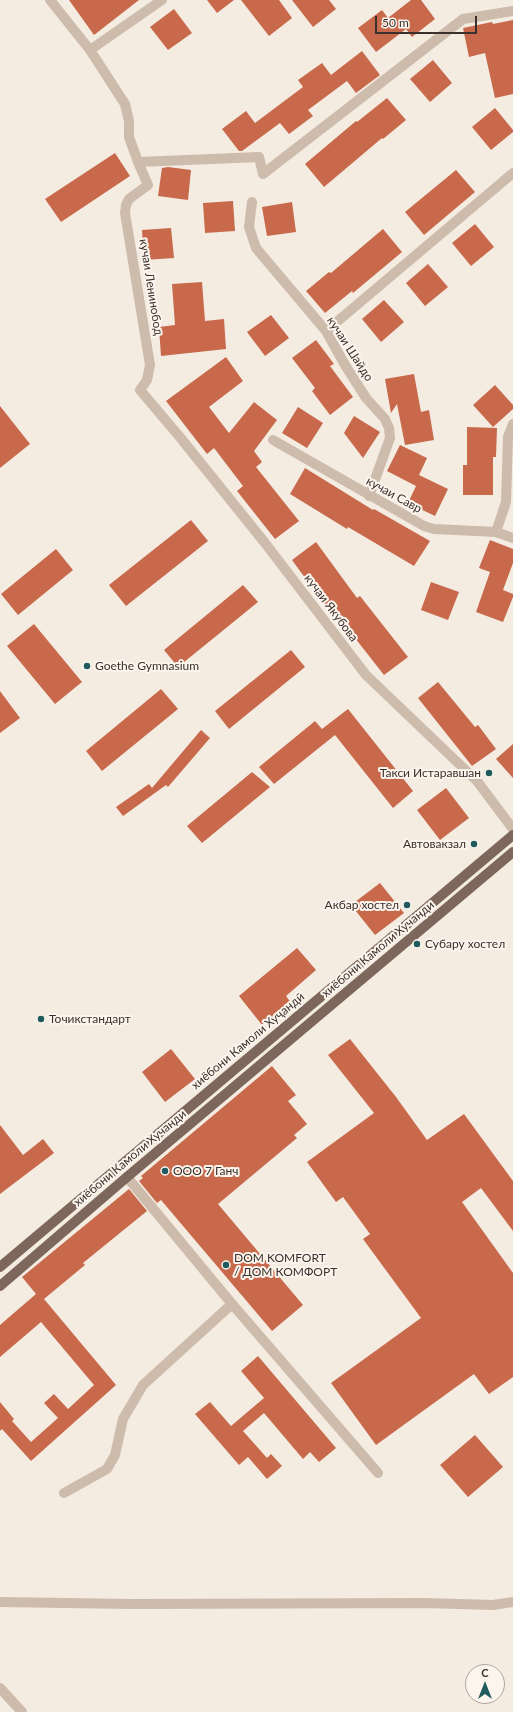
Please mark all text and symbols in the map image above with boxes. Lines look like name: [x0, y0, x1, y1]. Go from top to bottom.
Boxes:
scale bar: [377, 8, 479, 34]
text: 50 m: [382, 15, 409, 30]
street label: кучаи Ленинобод: [136, 238, 166, 336]
street label: кучаи Шайдо: [324, 314, 376, 384]
street label: кучаи Савр: [364, 474, 424, 516]
street label: кучаи Якубова: [301, 572, 361, 644]
place label: Goethe Gymnasium: [95, 659, 199, 673]
marker: Goethe Gymnasium: [82, 661, 92, 671]
place label: Такси Истаравшан: [380, 766, 481, 780]
marker: Такси Истаравшан: [484, 768, 494, 778]
place label: Автовакзал: [403, 837, 466, 851]
marker: Автовакзал: [469, 839, 479, 849]
street label: хиёбони Камоли Хучанди: [319, 898, 437, 1000]
place label: Акбар хостел: [325, 898, 399, 912]
marker: Акбар хостел: [402, 900, 412, 910]
place label: Субару хостел: [425, 937, 505, 951]
marker: Субару хостел: [412, 939, 422, 949]
street label: хиёбони Камоли Хуҷандӣ: [189, 990, 307, 1092]
place label: Точикстандарт: [49, 1012, 131, 1026]
marker: Точикстандарт: [36, 1014, 46, 1024]
street label: хиёбони Камоли Хучанди: [71, 1107, 189, 1209]
place label: ООО 7 Ганч: [173, 1164, 238, 1178]
marker: ООО 7 Ганч: [160, 1166, 170, 1176]
place label: DOM KOMFORT / ДОМ КОМФОРТ: [234, 1251, 337, 1279]
marker: DOM KOMFORT / ДОМ КОМФОРТ: [221, 1260, 231, 1270]
north arrow: [465, 1664, 505, 1704]
text: С: [481, 1666, 489, 1679]

